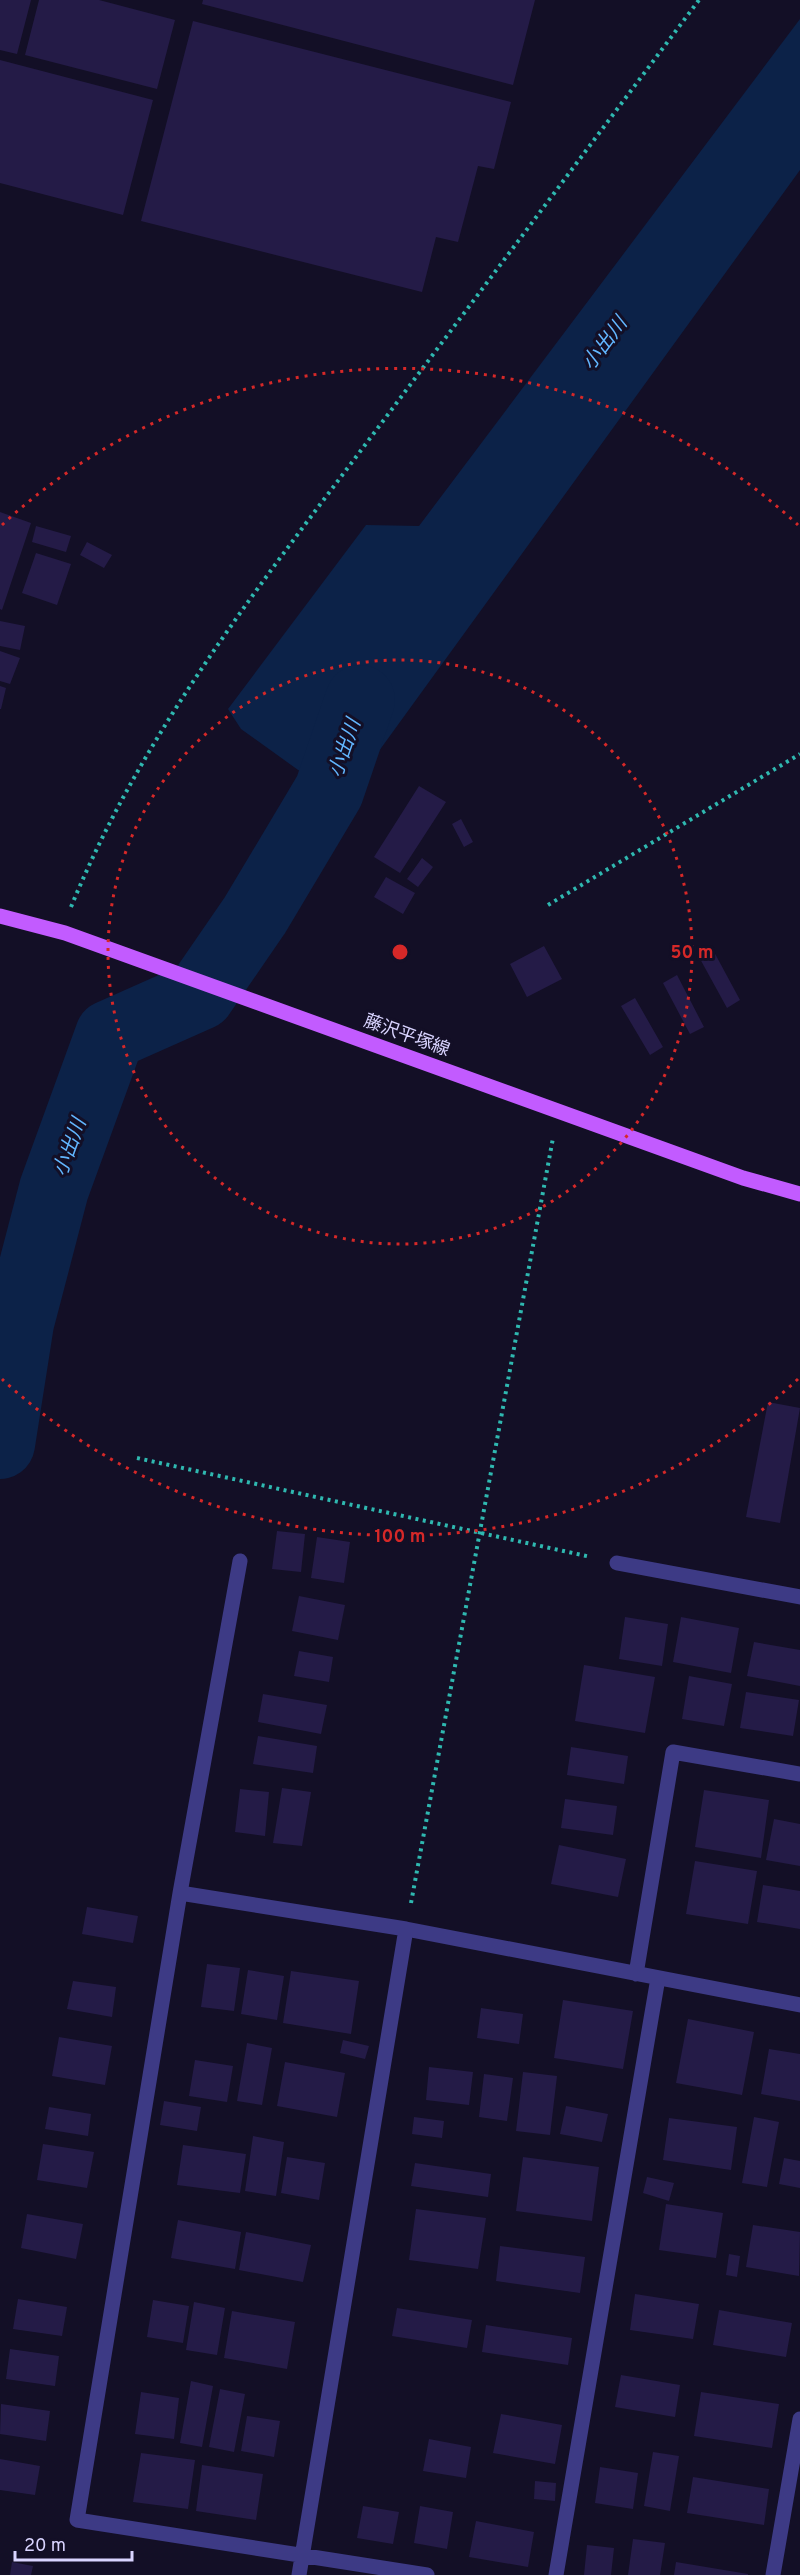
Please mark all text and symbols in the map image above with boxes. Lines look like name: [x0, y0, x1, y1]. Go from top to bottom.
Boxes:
water label: 小出川: [577, 311, 635, 376]
water label: 小出川: [324, 714, 369, 781]
centre of rings: [390, 942, 410, 962]
text: 50 m: [670, 942, 714, 965]
street label: 藤沢平塚線: [360, 1010, 453, 1063]
water label: 小出川: [48, 1113, 94, 1180]
text: 100 m: [374, 1526, 426, 1549]
scale bar: [15, 2524, 132, 2562]
text: 20 m: [24, 2535, 66, 2558]

